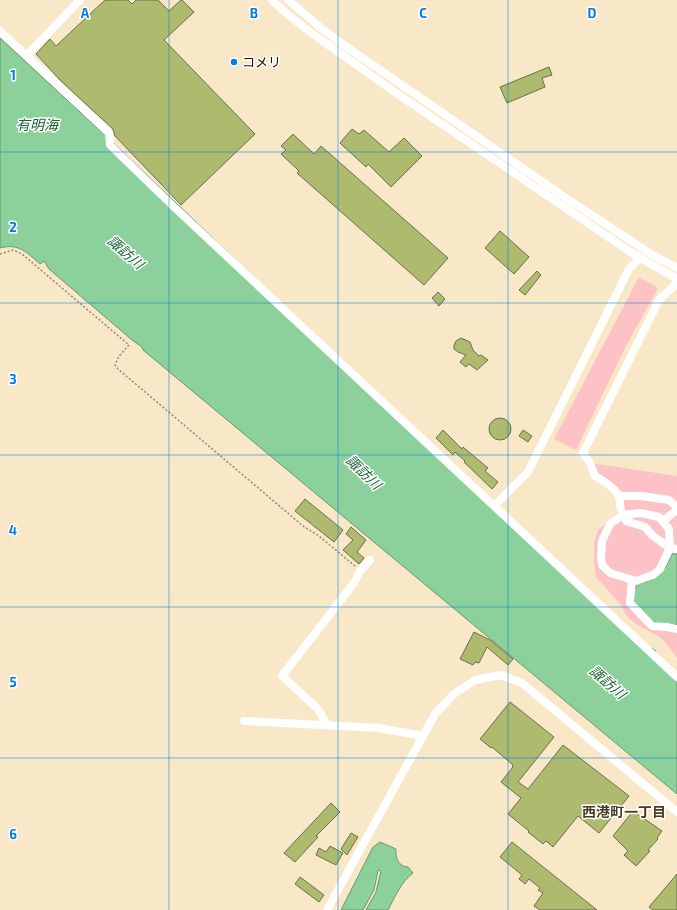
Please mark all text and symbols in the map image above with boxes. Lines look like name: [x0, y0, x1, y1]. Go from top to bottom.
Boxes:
text: A: [81, 5, 90, 21]
text: B: [250, 5, 258, 21]
text: C: [419, 5, 427, 21]
text: D: [588, 5, 597, 21]
place label: コメリ: [242, 54, 281, 70]
marker: コメリ: [229, 57, 239, 67]
text: 1: [10, 67, 16, 83]
water label: 有明海: [16, 116, 60, 133]
text: 2: [9, 219, 17, 235]
water label: 諏訪川: [105, 232, 149, 274]
text: 3: [9, 371, 17, 387]
water label: 諏訪川: [343, 451, 386, 494]
text: 4: [9, 522, 17, 538]
water label: 諏訪川: [587, 662, 631, 704]
text: 5: [9, 674, 17, 690]
district label: 西港町一丁目: [582, 803, 666, 820]
text: 6: [9, 826, 17, 842]

